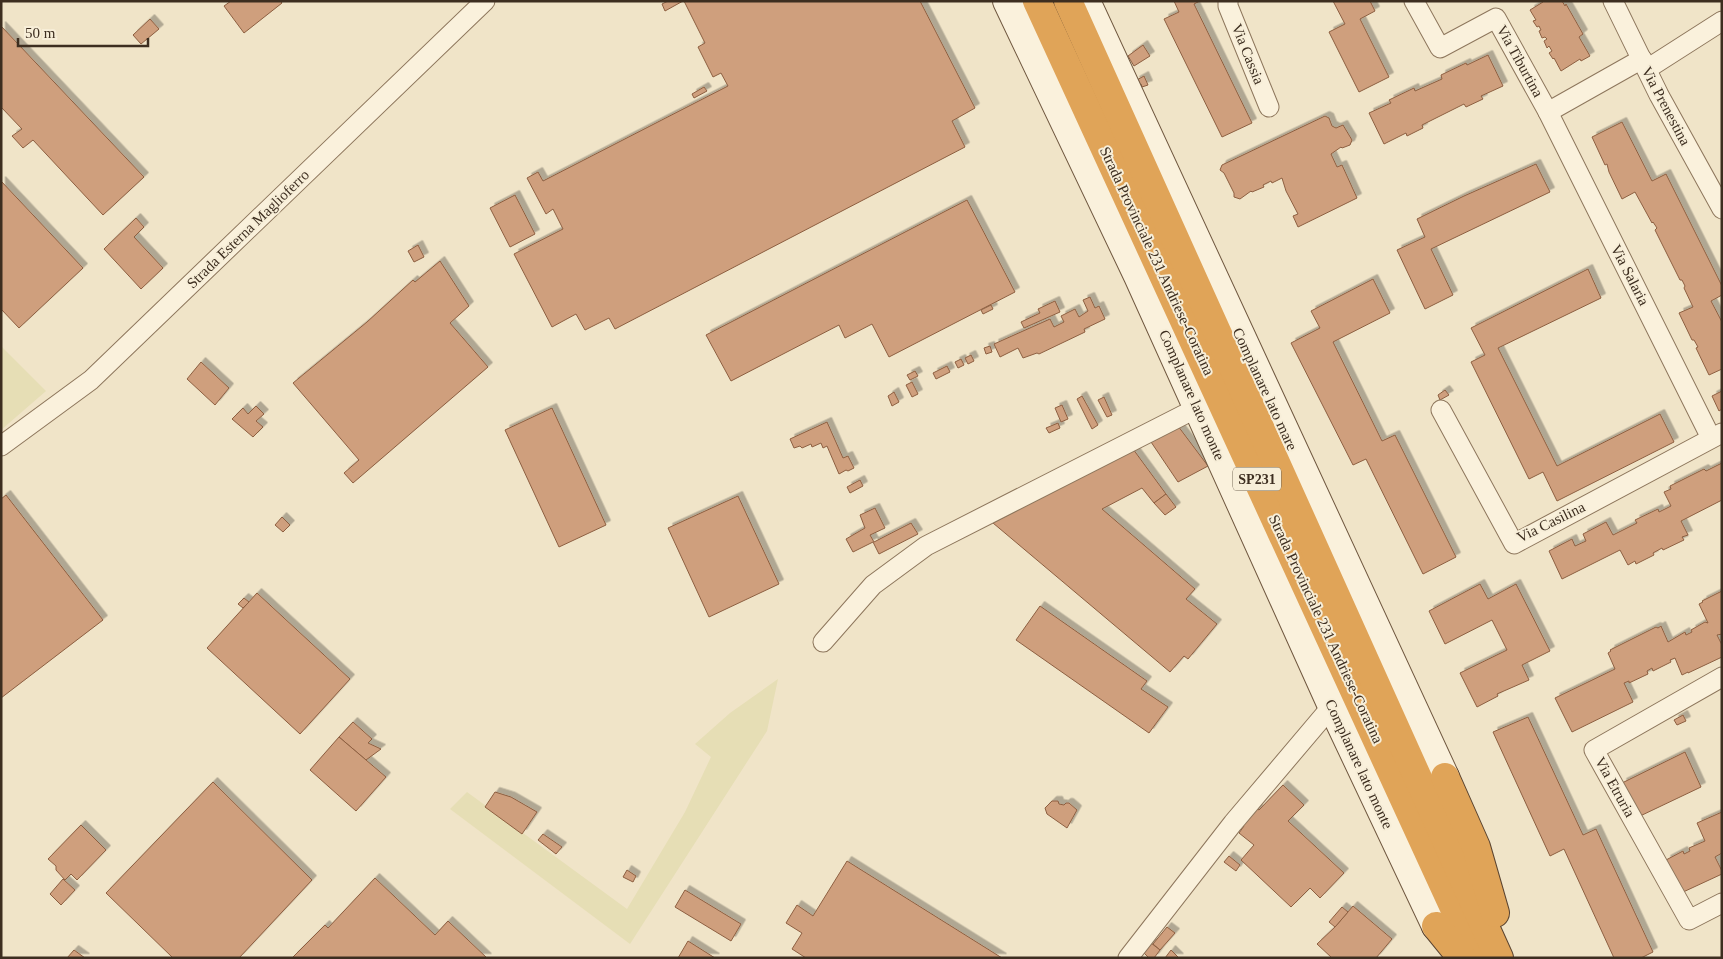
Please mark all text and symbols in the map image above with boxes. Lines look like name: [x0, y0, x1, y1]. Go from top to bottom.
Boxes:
scale bar: [18, 15, 148, 47]
street label: Via Cassia: [1229, 21, 1267, 87]
street label: Via Tiburtina: [1494, 22, 1546, 100]
text: 50 m: [25, 25, 56, 41]
street label: Via Prenestina: [1639, 64, 1694, 148]
street label: Strada Provinciale 231 Andriese-Coratina: [1097, 144, 1217, 378]
street label: Strada Esterna Maglioferro: [184, 167, 312, 291]
street label: Via Salaria: [1608, 242, 1652, 308]
street label: Complanare lato mare: [1230, 325, 1301, 453]
street label: Complanare lato monte: [1156, 327, 1228, 463]
road number: SP231: [1233, 468, 1281, 490]
street label: Via Casilina: [1514, 499, 1588, 545]
street label: Strada Provinciale 231 Andriese-Coratina: [1266, 512, 1386, 746]
street label: Complanare lato monte: [1322, 697, 1396, 831]
street label: Via Etruria: [1592, 754, 1638, 820]

